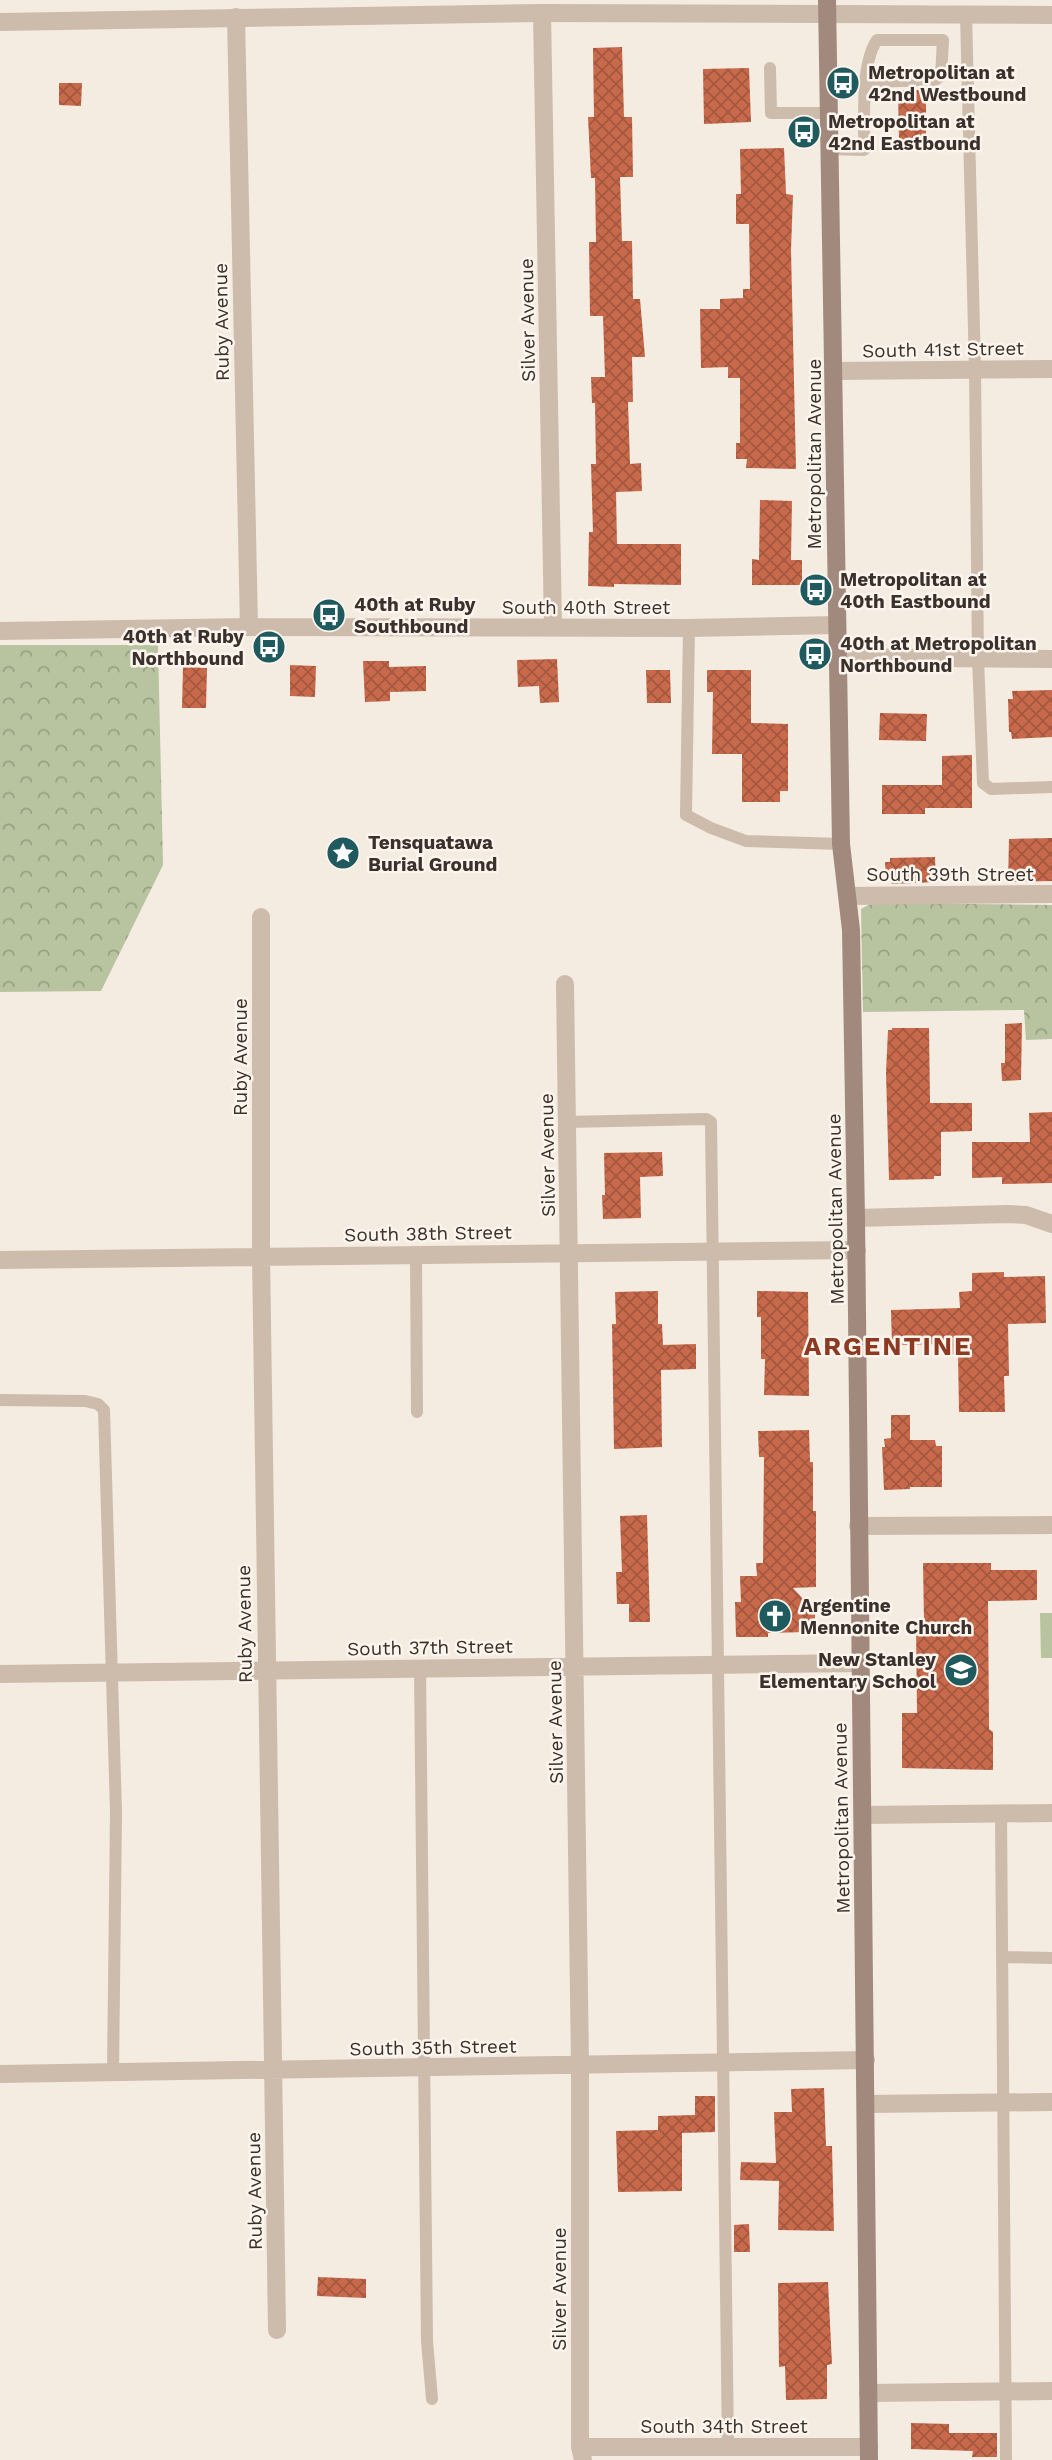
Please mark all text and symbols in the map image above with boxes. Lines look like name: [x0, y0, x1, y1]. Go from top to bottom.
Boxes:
place label: Metropolitan at 42nd Westbound: [868, 61, 1027, 106]
bus stop icon: Metropolitan at 42nd Westbound: [824, 64, 862, 102]
place label: Metropolitan at 42nd Eastbound: [828, 110, 981, 155]
bus stop icon: Metropolitan at 42nd Eastbound: [785, 113, 823, 151]
street label: Silver Avenue: [515, 258, 540, 382]
street label: Ruby Avenue: [209, 263, 234, 381]
street label: South 41st Street: [862, 337, 1024, 362]
street label: Metropolitan Avenue: [803, 358, 826, 550]
place label: Metropolitan at 40th Eastbound: [840, 568, 991, 613]
bus stop icon: Metropolitan at 40th Eastbound: [797, 571, 835, 609]
place label: 40th at Ruby Southbound: [354, 593, 476, 638]
bus stop icon: 40th at Ruby Southbound: [310, 596, 348, 634]
street label: South 40th Street: [502, 596, 670, 619]
place label: 40th at Ruby Northbound: [123, 625, 244, 670]
bus stop icon: 40th at Ruby Northbound: [250, 628, 288, 666]
place label: 40th at Metropolitan Northbound: [840, 632, 1037, 677]
bus stop icon: 40th at Metropolitan Northbound: [796, 635, 834, 673]
place label: Tensquatawa Burial Ground: [368, 831, 497, 876]
place icon: Tensquatawa Burial Ground: [324, 834, 362, 872]
street label: South 39th Street: [866, 863, 1034, 886]
street label: Ruby Avenue: [229, 998, 252, 1116]
street label: Silver Avenue: [535, 1093, 560, 1217]
street label: Metropolitan Avenue: [822, 1113, 849, 1305]
street label: South 38th Street: [344, 1221, 512, 1246]
district label: ARGENTINE: [804, 1331, 972, 1361]
street label: Ruby Avenue: [232, 1565, 257, 1683]
place label: Argentine Mennonite Church: [800, 1594, 972, 1639]
church icon: Argentine Mennonite Church: [756, 1597, 794, 1635]
street label: South 37th Street: [347, 1635, 513, 1660]
place label: New Stanley Elementary School: [759, 1648, 937, 1693]
school or university icon: New Stanley Elementary School: [942, 1651, 980, 1689]
street label: Silver Avenue: [543, 1660, 568, 1784]
street label: Metropolitan Avenue: [828, 1722, 855, 1914]
street label: South 35th Street: [349, 2035, 517, 2060]
street label: Ruby Avenue: [242, 2132, 267, 2250]
street label: Silver Avenue: [548, 2227, 571, 2351]
street label: South 34th Street: [640, 2415, 808, 2438]

